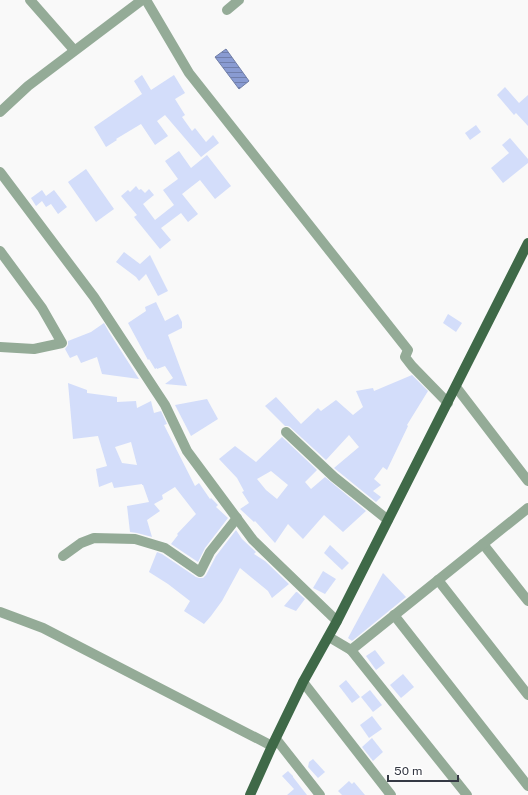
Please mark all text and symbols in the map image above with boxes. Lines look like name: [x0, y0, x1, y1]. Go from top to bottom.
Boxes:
scale bar: [388, 757, 458, 783]
text: 50 m: [394, 764, 422, 778]

